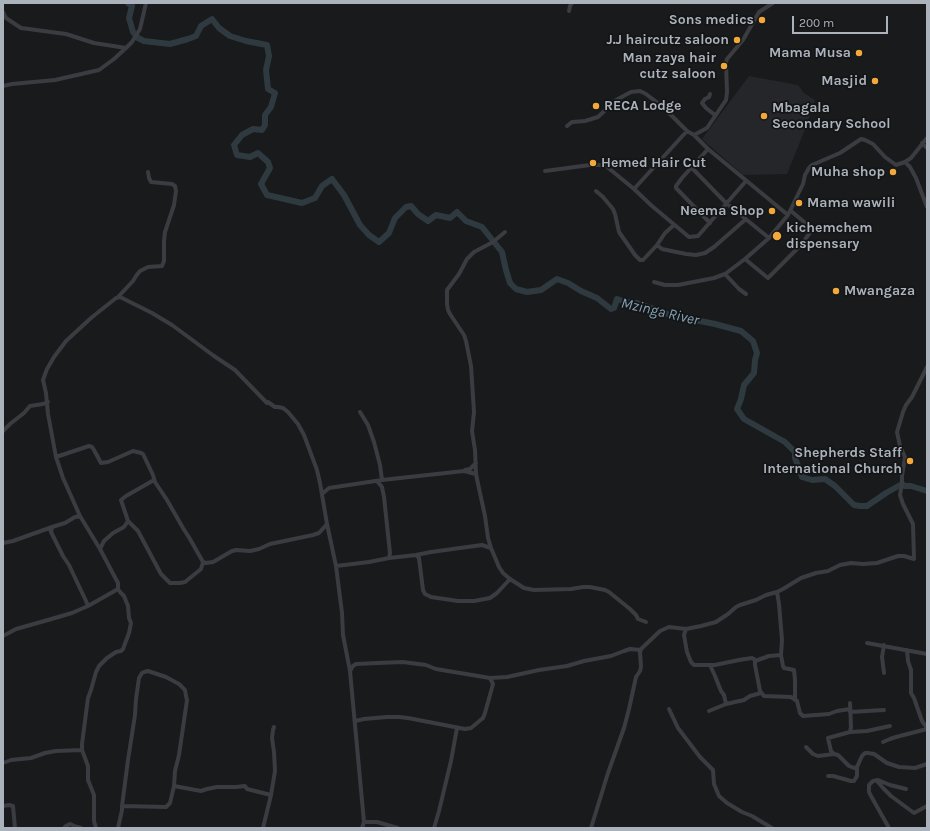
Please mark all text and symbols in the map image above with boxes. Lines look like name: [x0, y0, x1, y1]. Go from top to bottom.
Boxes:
scale bar: [794, 8, 890, 34]
place label: Sons medics: [669, 12, 754, 28]
marker: Sons medics: [757, 15, 767, 25]
text: 200 m: [799, 16, 834, 30]
place label: J.J haircutz saloon: [606, 32, 729, 48]
marker: J.J haircutz saloon: [732, 35, 742, 45]
place label: Mama Musa: [769, 45, 851, 61]
marker: Mama Musa: [854, 48, 864, 58]
place label: Man zaya hair cutz saloon: [622, 50, 716, 82]
marker: Man zaya hair cutz saloon: [719, 61, 729, 71]
place label: Masjid: [821, 73, 867, 89]
marker: Masjid: [870, 76, 880, 86]
place label: RECA Lodge: [604, 98, 681, 114]
place label: Mbagala Secondary School: [772, 100, 890, 132]
marker: RECA Lodge: [591, 101, 601, 111]
marker: Mbagala Secondary School: [759, 111, 769, 121]
place label: Hemed Hair Cut: [601, 155, 706, 171]
marker: Hemed Hair Cut: [588, 158, 598, 168]
place label: Muha shop: [811, 164, 885, 180]
marker: Muha shop: [888, 167, 898, 177]
place label: Mama wawili: [807, 195, 895, 211]
marker: Mama wawili: [794, 198, 804, 208]
place label: Neema Shop: [680, 203, 764, 219]
marker: Neema Shop: [767, 206, 777, 216]
place label: kichemchem dispensary: [786, 220, 873, 252]
marker: kichemchem dispensary: [771, 230, 783, 242]
place label: Mwangaza: [844, 283, 915, 299]
marker: Mwangaza: [831, 286, 841, 296]
water label: Mzinga River: [619, 294, 701, 330]
place label: Shepherds Staff International Church: [763, 445, 902, 478]
marker: Shepherds Staff International Church: [905, 456, 915, 466]

